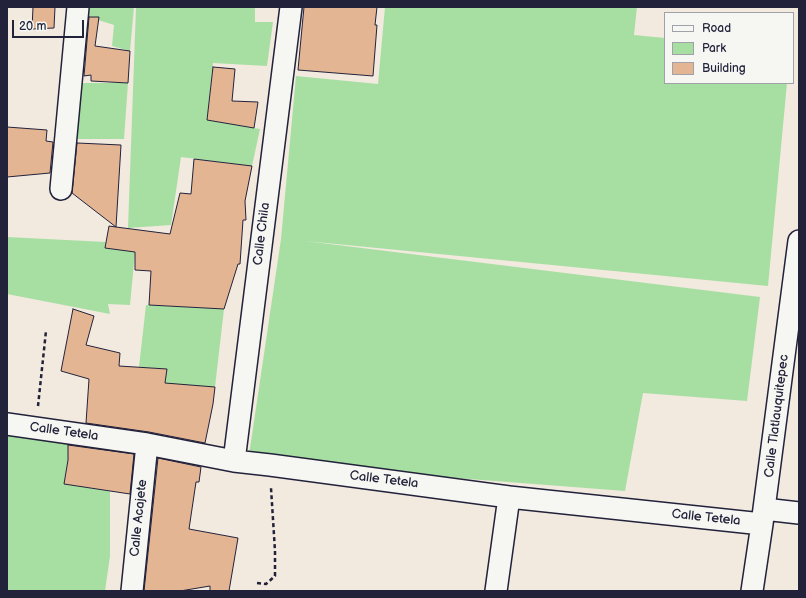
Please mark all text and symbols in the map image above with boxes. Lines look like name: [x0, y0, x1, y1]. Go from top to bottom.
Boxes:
scale bar: [14, 12, 86, 38]
legend: [664, 12, 794, 84]
text: 20 m: [19, 19, 46, 34]
text: Road: [702, 21, 731, 36]
text: Park: [702, 41, 726, 56]
text: Building: [702, 61, 746, 76]
street label: Calle Chila: [250, 202, 274, 266]
street label: Calle Tlatlauquitepec: [762, 354, 792, 478]
street label: Calle Tetela: [29, 419, 99, 445]
street label: Calle Tetela: [349, 468, 419, 492]
street label: Calle Acajete: [127, 479, 151, 557]
street label: Calle Tetela: [671, 507, 741, 529]

